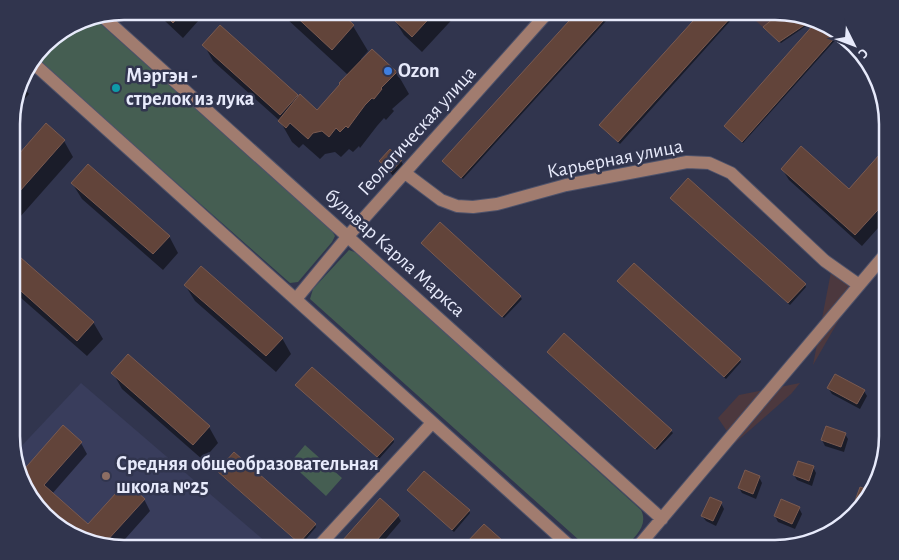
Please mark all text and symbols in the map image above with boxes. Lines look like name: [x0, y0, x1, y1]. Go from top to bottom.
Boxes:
north arrow: [829, 20, 879, 70]
text: С: [855, 45, 871, 61]
place label: Ozon: [398, 61, 440, 81]
street label: Геологическая улица: [354, 63, 480, 199]
marker: Ozon: [382, 65, 394, 77]
place label: Мэргэн - стрелок из лука: [126, 66, 255, 109]
marker: Мэргэн - стрелок из лука: [110, 82, 122, 94]
street label: Карьерная улица: [545, 136, 685, 182]
street label: бульвар Карла Маркса: [321, 185, 469, 321]
place label: Средняя общеобразовательная школа №25: [116, 454, 379, 497]
marker: Средняя общеобразовательная школа №25: [100, 470, 112, 482]

